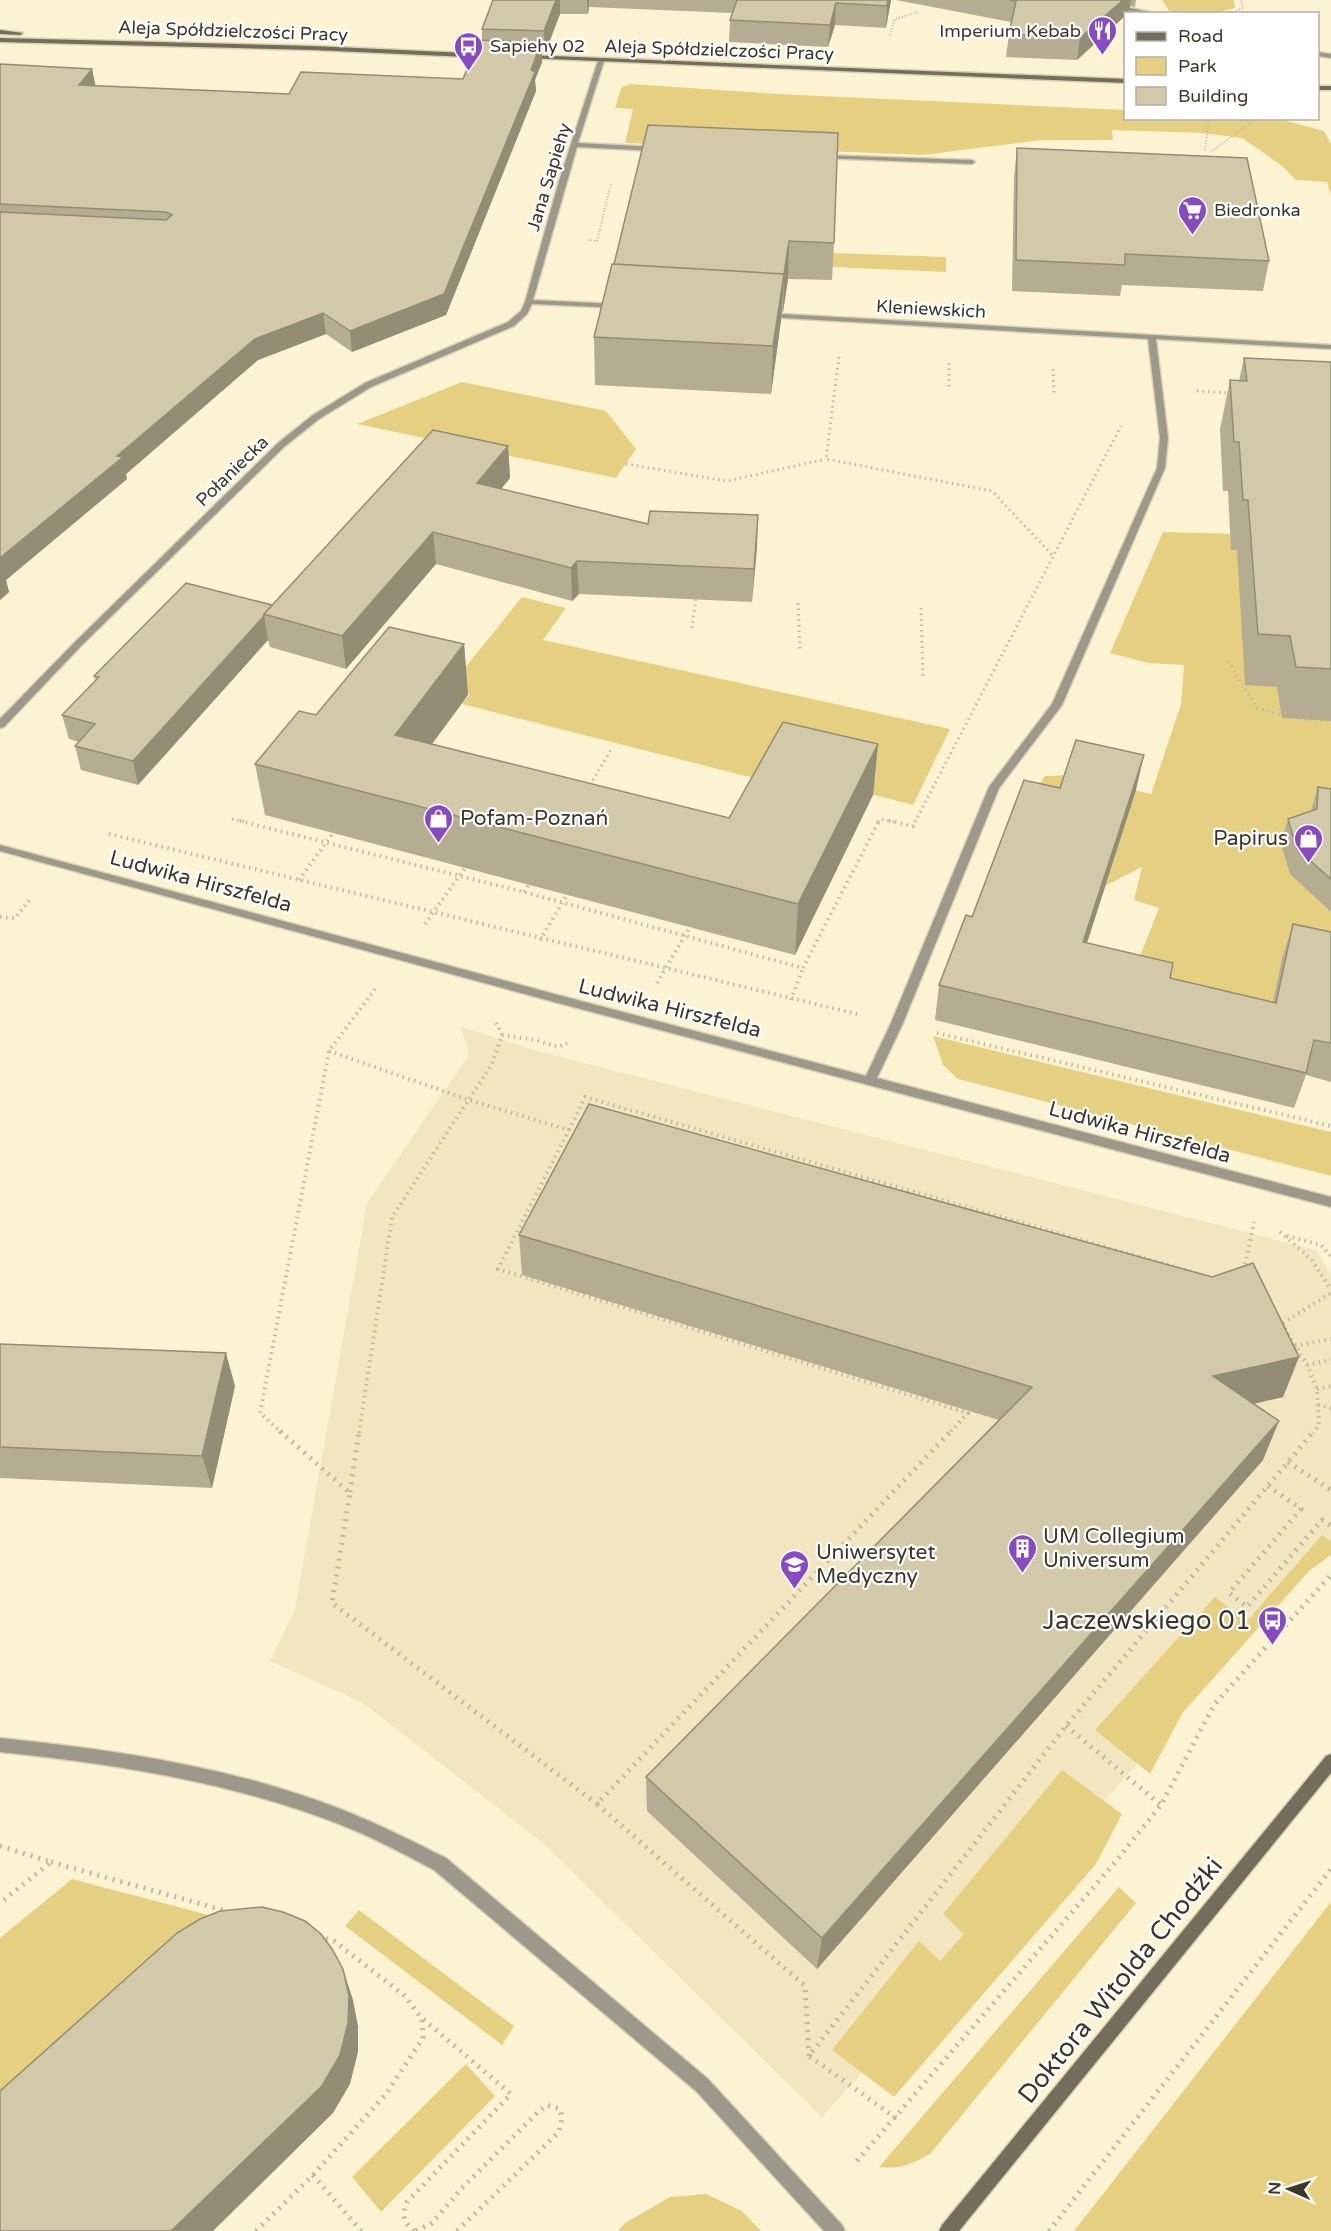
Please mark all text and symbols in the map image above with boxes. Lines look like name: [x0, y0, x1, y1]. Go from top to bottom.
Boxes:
legend: [1124, 12, 1319, 120]
restaurant icon: Imperium Kebab: [1086, 15, 1118, 57]
street label: Aleja Spółdzielczości Pracy: [118, 16, 349, 46]
place label: Imperium Kebab: [939, 20, 1081, 42]
text: Road: [1178, 25, 1223, 47]
bus stop icon: Sapiehy 02: [453, 30, 485, 72]
place label: Sapiehy 02: [490, 35, 585, 57]
street label: Aleja Spółdzielczości Pracy: [604, 35, 835, 65]
text: Park: [1178, 55, 1217, 77]
text: Building: [1178, 85, 1248, 107]
street label: Jana Sapiehy: [522, 120, 576, 234]
supermarket icon: Biedronka: [1177, 194, 1209, 236]
place label: Biedronka: [1214, 199, 1301, 221]
street label: Kleniewskich: [875, 295, 987, 323]
street label: Połaniecka: [191, 431, 273, 511]
shop icon: Pofam-Poznań: [423, 802, 455, 844]
place label: Pofam-Poznań: [460, 806, 608, 831]
shop icon: Papirus: [1293, 822, 1325, 864]
place label: Papirus: [1213, 826, 1288, 851]
street label: Ludwika Hirszfelda: [107, 845, 295, 918]
street label: Ludwika Hirszfelda: [576, 974, 764, 1043]
street label: Ludwika Hirszfelda: [1046, 1096, 1234, 1169]
place label: UM Collegium Universum: [1043, 1524, 1185, 1573]
building icon: UM Collegium Universum: [1006, 1532, 1038, 1574]
place label: Uniwersytet Medyczny: [816, 1540, 935, 1589]
school or university icon: Uniwersytet Medyczny: [779, 1548, 811, 1590]
bus stop icon: Jaczewskiego 01: [1256, 1604, 1288, 1646]
place label: Jaczewskiego 01: [1043, 1605, 1251, 1636]
street label: Doktora Witolda Chodźki: [1011, 1851, 1229, 2110]
north arrow: [1259, 2159, 1319, 2219]
text: N: [1265, 2181, 1285, 2195]

